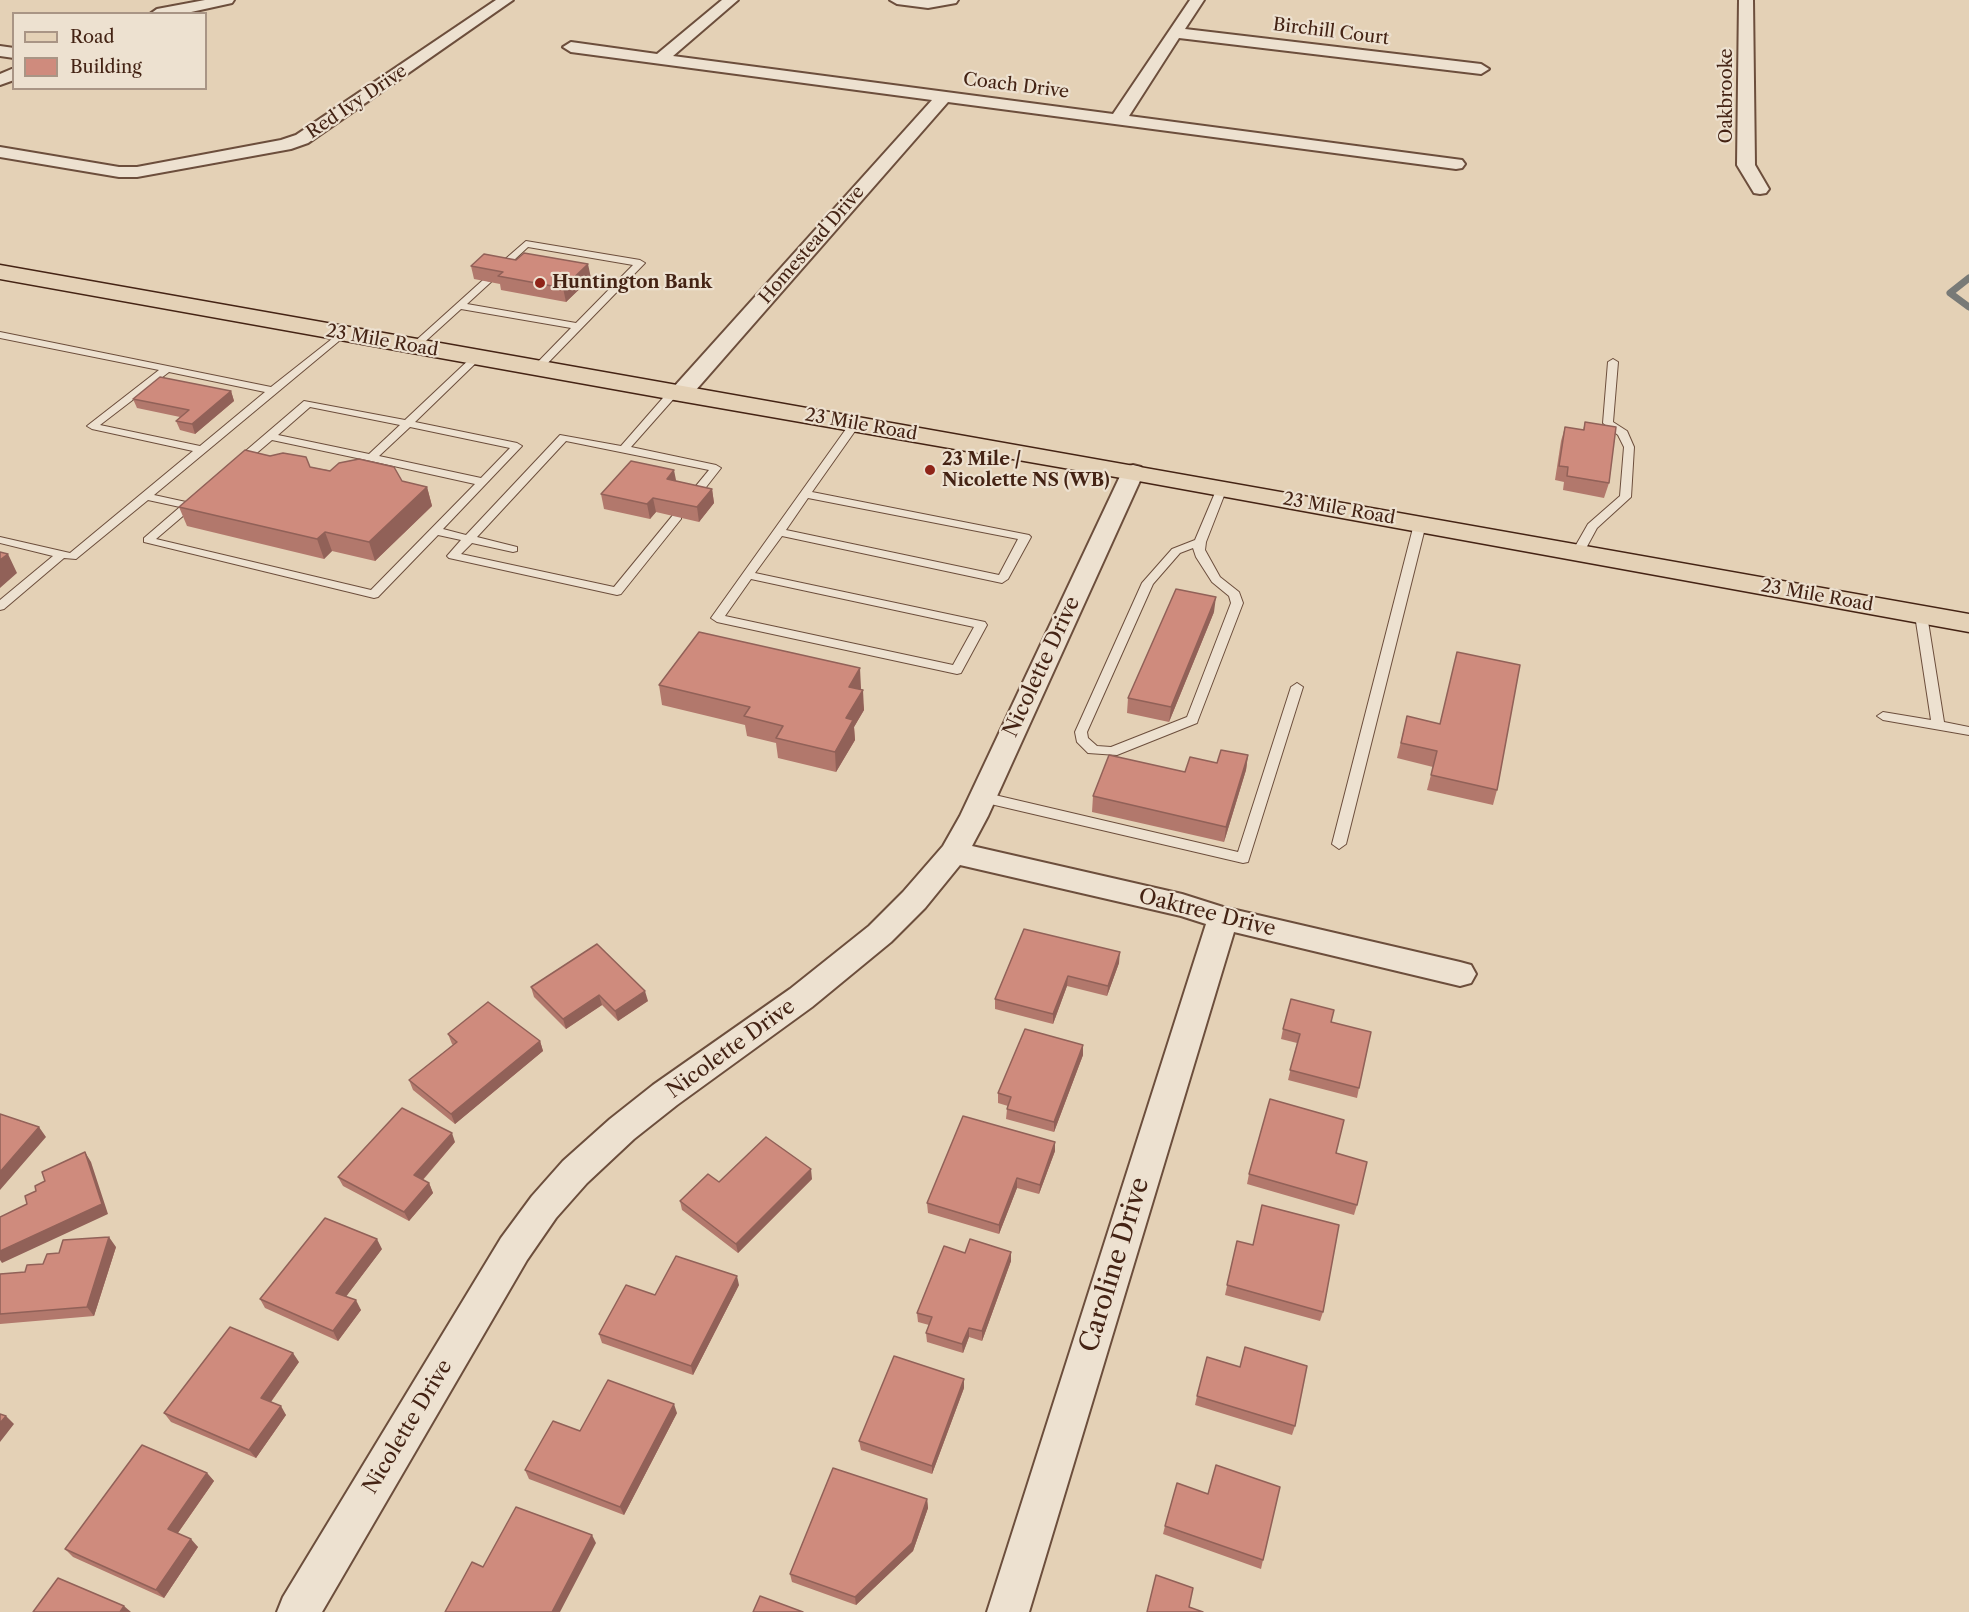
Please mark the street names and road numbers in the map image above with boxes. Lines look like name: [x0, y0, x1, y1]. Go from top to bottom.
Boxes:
street label: Birchill Court: [1272, 14, 1390, 50]
street label: Oakbrooke: [1716, 49, 1738, 143]
street label: Red Ivy Drive: [303, 60, 411, 144]
street label: Coach Drive: [962, 69, 1070, 103]
street label: Homestead Drive: [755, 182, 869, 308]
street label: 23 Mile Road: [324, 321, 440, 361]
street label: 23 Mile Road: [803, 405, 919, 445]
street label: 23 Mile Road: [1281, 489, 1397, 529]
street label: 23 Mile Road: [1759, 576, 1875, 616]
street label: Nicolette Drive: [998, 593, 1086, 741]
street label: Oaktree Drive: [1136, 884, 1278, 942]
street label: Nicolette Drive: [662, 994, 800, 1104]
street label: Caroline Drive: [1074, 1174, 1156, 1356]
street label: Nicolette Drive: [358, 1355, 458, 1499]

